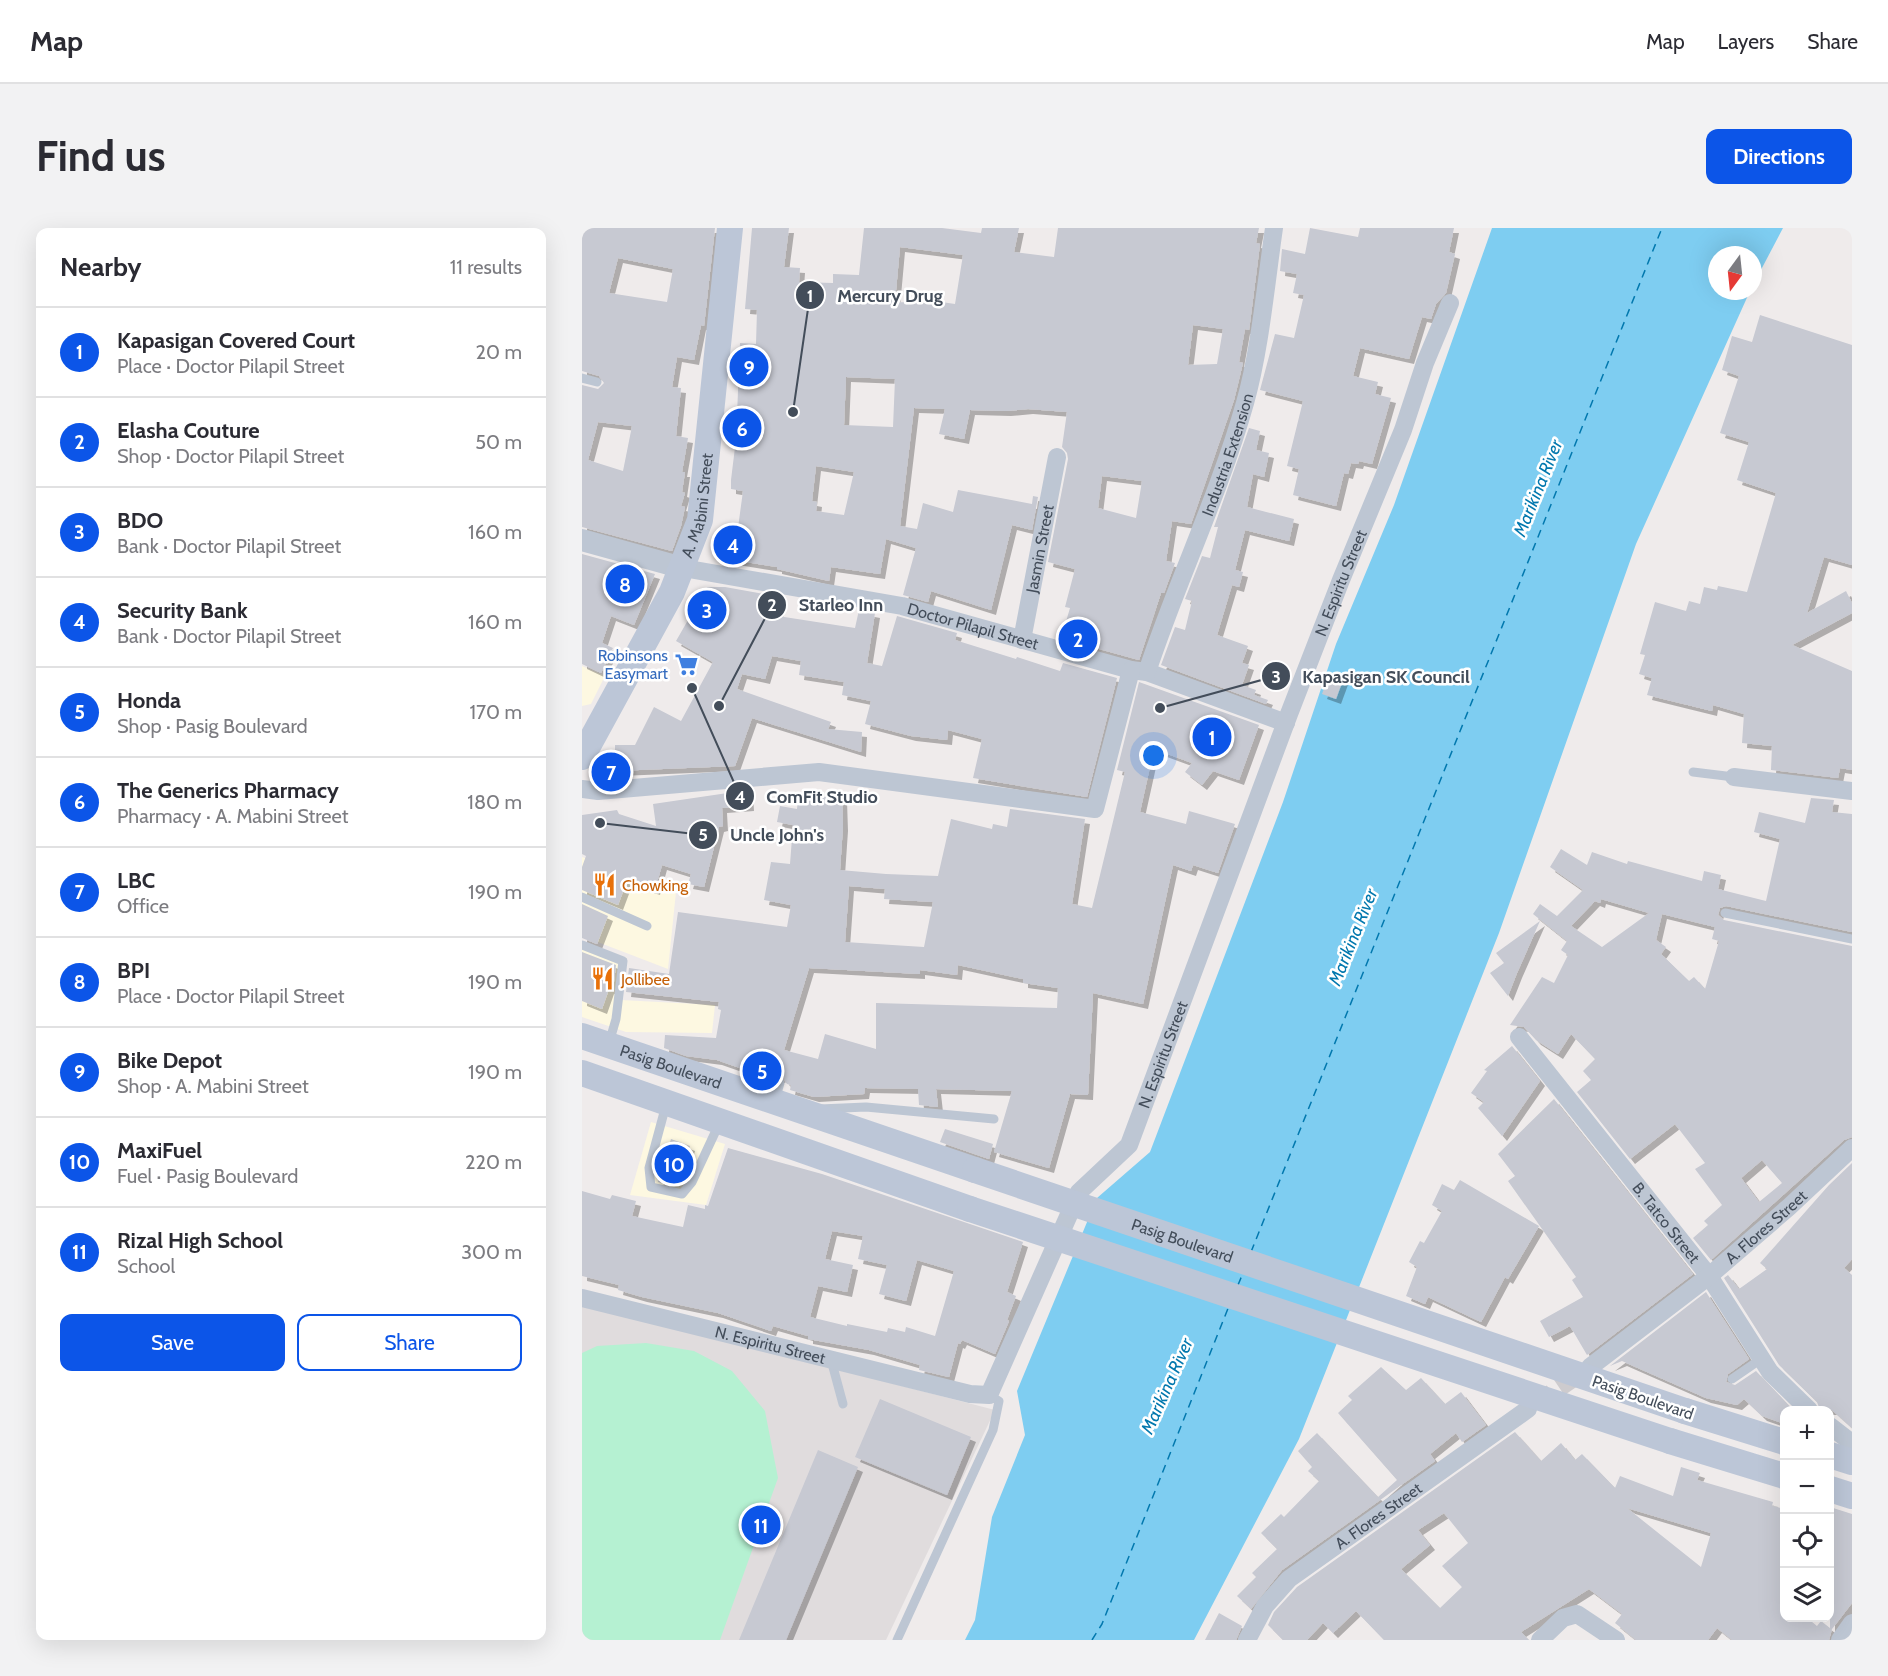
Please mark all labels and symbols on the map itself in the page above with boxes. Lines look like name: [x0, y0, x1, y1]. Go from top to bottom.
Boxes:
north arrow: [1708, 246, 1762, 300]
callout: Mercury Drug: [795, 277, 955, 313]
text: 1: [807, 285, 813, 307]
text: Mercury Drug: [837, 285, 943, 307]
pin: 9: [730, 344, 768, 390]
street label: Industria Extension: [1198, 391, 1257, 519]
pin: 6: [722, 406, 762, 450]
water label: Marikina River: [1508, 435, 1568, 540]
street label: A. Mabini Street: [677, 452, 717, 561]
street label: Jasmin Street: [1022, 502, 1058, 595]
pin: 4: [714, 522, 752, 568]
street label: N. Espiritu Street: [1311, 526, 1371, 639]
pin: 8: [606, 562, 645, 606]
callout: Starleo Inn: [757, 587, 895, 623]
pin: 3: [688, 588, 726, 632]
text: 2: [767, 594, 777, 616]
text: Starleo Inn: [799, 594, 883, 616]
street label: Doctor Pilapil Street: [905, 599, 1041, 654]
pin: 2: [1058, 616, 1098, 662]
place label: Robinsons Easymart: [598, 646, 669, 683]
supermarket icon: Robinsons Easymart: [673, 651, 699, 677]
callout: Kapasigan SK Council: [1261, 658, 1482, 694]
text: 3: [1271, 666, 1281, 688]
text: Kapasigan SK Council: [1302, 666, 1470, 688]
pin: 1: [1192, 714, 1232, 760]
your location: [1139, 741, 1168, 770]
pin: 7: [591, 750, 630, 794]
callout: ComFit Studio: [725, 778, 890, 814]
text: 4: [734, 786, 746, 808]
text: ComFit Studio: [766, 786, 878, 808]
callout: Uncle John's: [688, 817, 836, 853]
text: 5: [698, 824, 708, 846]
text: Uncle John's: [730, 824, 824, 846]
restaurant icon: Chowking: [591, 872, 617, 898]
place label: Chowking: [622, 876, 689, 895]
water label: Marikina River: [1323, 884, 1383, 989]
restaurant icon: Jollibee: [590, 966, 616, 992]
place label: Jollibee: [620, 970, 670, 989]
street label: N. Espiritu Street: [1135, 998, 1192, 1111]
street label: Pasig Boulevard: [618, 1041, 724, 1093]
pin: 5: [742, 1048, 782, 1094]
pin: 10: [654, 1142, 694, 1186]
street label: B. Tatco Street: [1628, 1179, 1704, 1267]
street label: A. Flores Street: [1721, 1186, 1811, 1268]
street label: Pasig Boulevard: [1129, 1215, 1235, 1267]
street label: N. Espiritu Street: [713, 1322, 828, 1368]
water label: Marikina River: [1136, 1333, 1198, 1438]
street label: Pasig Boulevard: [1590, 1371, 1696, 1424]
street label: A. Flores Street: [1331, 1478, 1426, 1553]
pin: 11: [742, 1502, 780, 1548]

